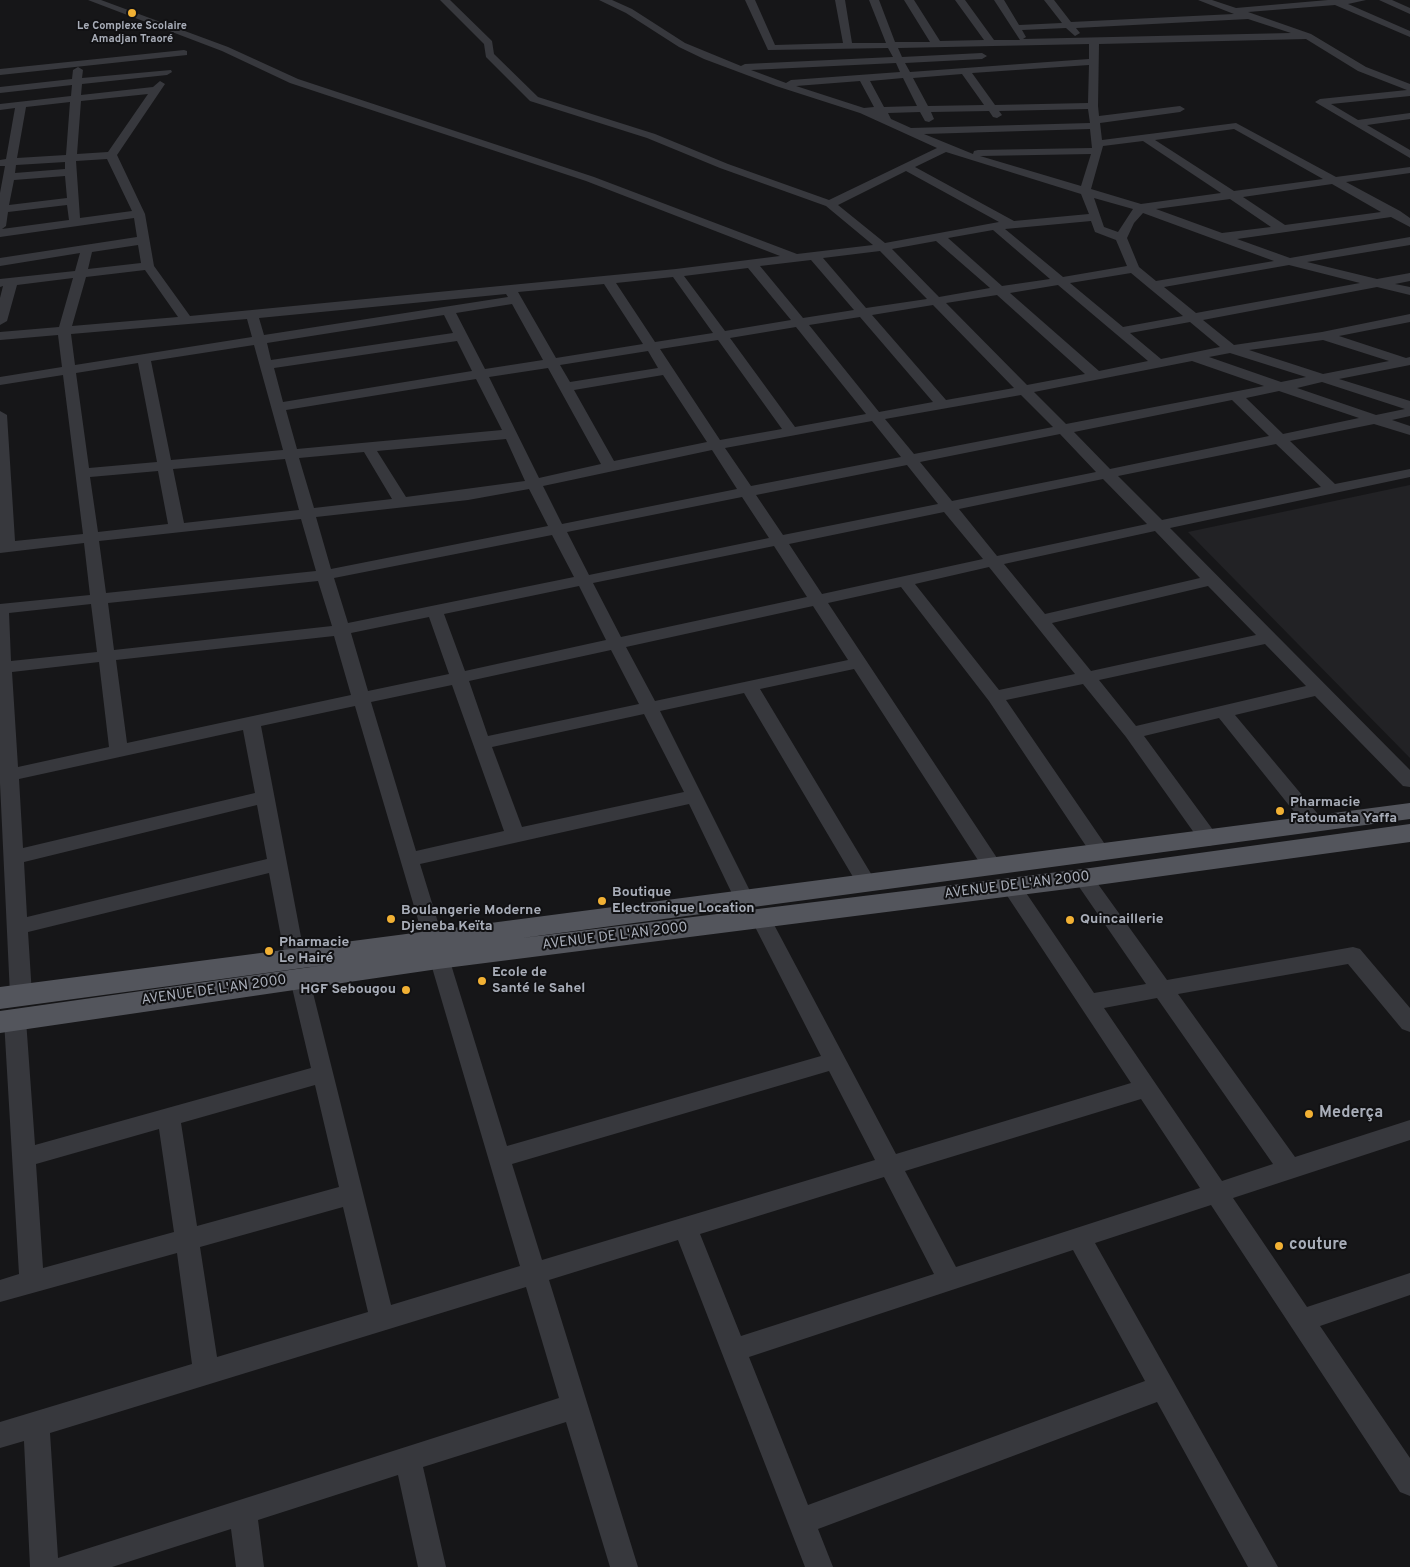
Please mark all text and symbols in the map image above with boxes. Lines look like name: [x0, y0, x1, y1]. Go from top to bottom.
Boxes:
marker: Le Complexe Scolaire Amadjan Traoré: [126, 7, 138, 19]
place label: Le Complexe Scolaire Amadjan Traoré: [77, 20, 187, 46]
place label: Pharmacie Fatoumata Yaffa: [1290, 795, 1397, 828]
marker: Pharmacie Fatoumata Yaffa: [1274, 805, 1286, 817]
street label: AVENUE DE L'AN 2000: [943, 869, 1091, 903]
place label: Boutique Electronique Location: [612, 885, 755, 918]
marker: Boutique Electronique Location: [596, 895, 608, 907]
place label: Boulangerie Moderne Djeneba Keïta: [401, 903, 541, 936]
place label: Quincaillerie: [1080, 912, 1164, 928]
marker: Boulangerie Moderne Djeneba Keïta: [385, 913, 397, 925]
marker: Quincaillerie: [1064, 914, 1076, 926]
street label: AVENUE DE L'AN 2000: [541, 920, 689, 954]
place label: Pharmacie Le Hairé: [279, 935, 349, 968]
marker: Pharmacie Le Hairé: [263, 945, 275, 957]
place label: Ecole de Santé le Sahel: [492, 965, 585, 998]
street label: AVENUE DE L'AN 2000: [140, 972, 288, 1010]
marker: Ecole de Santé le Sahel: [476, 975, 488, 987]
place label: HGF Sebougou: [300, 982, 396, 998]
marker: HGF Sebougou: [400, 984, 412, 996]
place label: Mederça: [1319, 1104, 1383, 1124]
marker: Mederça: [1303, 1108, 1315, 1120]
place label: couture: [1289, 1236, 1347, 1256]
marker: couture: [1273, 1240, 1285, 1252]

